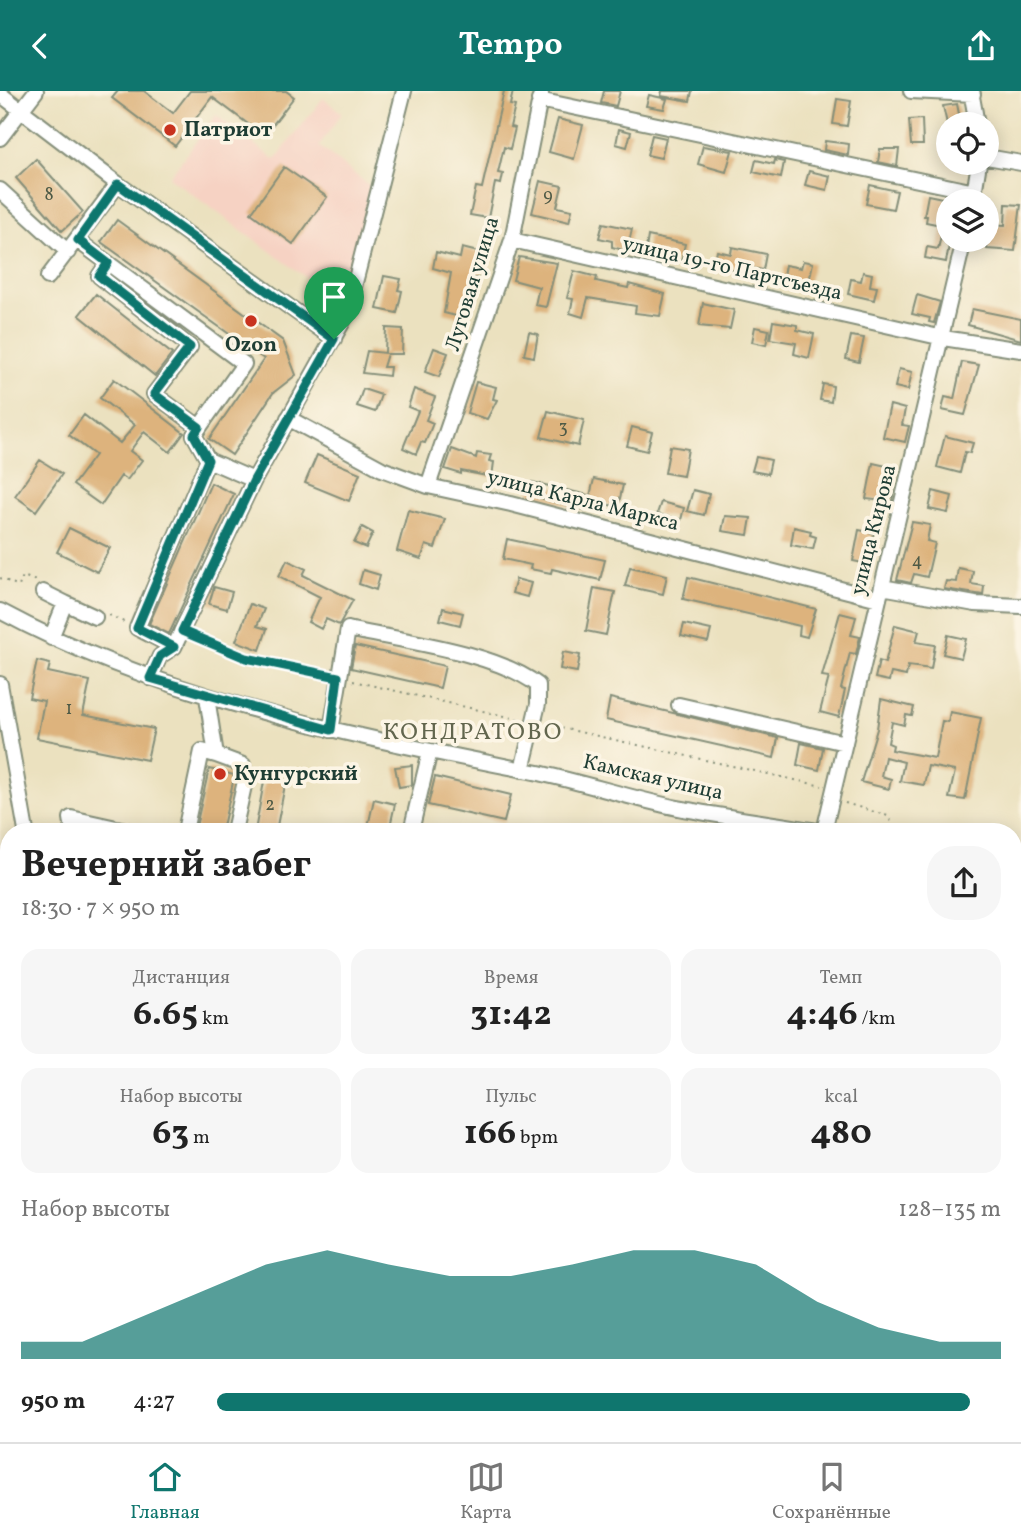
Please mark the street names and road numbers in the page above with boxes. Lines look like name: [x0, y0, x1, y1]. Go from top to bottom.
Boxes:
street label: Луговая улица: [439, 213, 507, 355]
street label: улица 19-го Партсъезда: [619, 230, 845, 308]
street label: улица Кирова: [844, 461, 904, 599]
street label: улица Карла Маркса: [484, 463, 682, 539]
street label: Камская улица: [580, 748, 726, 808]

